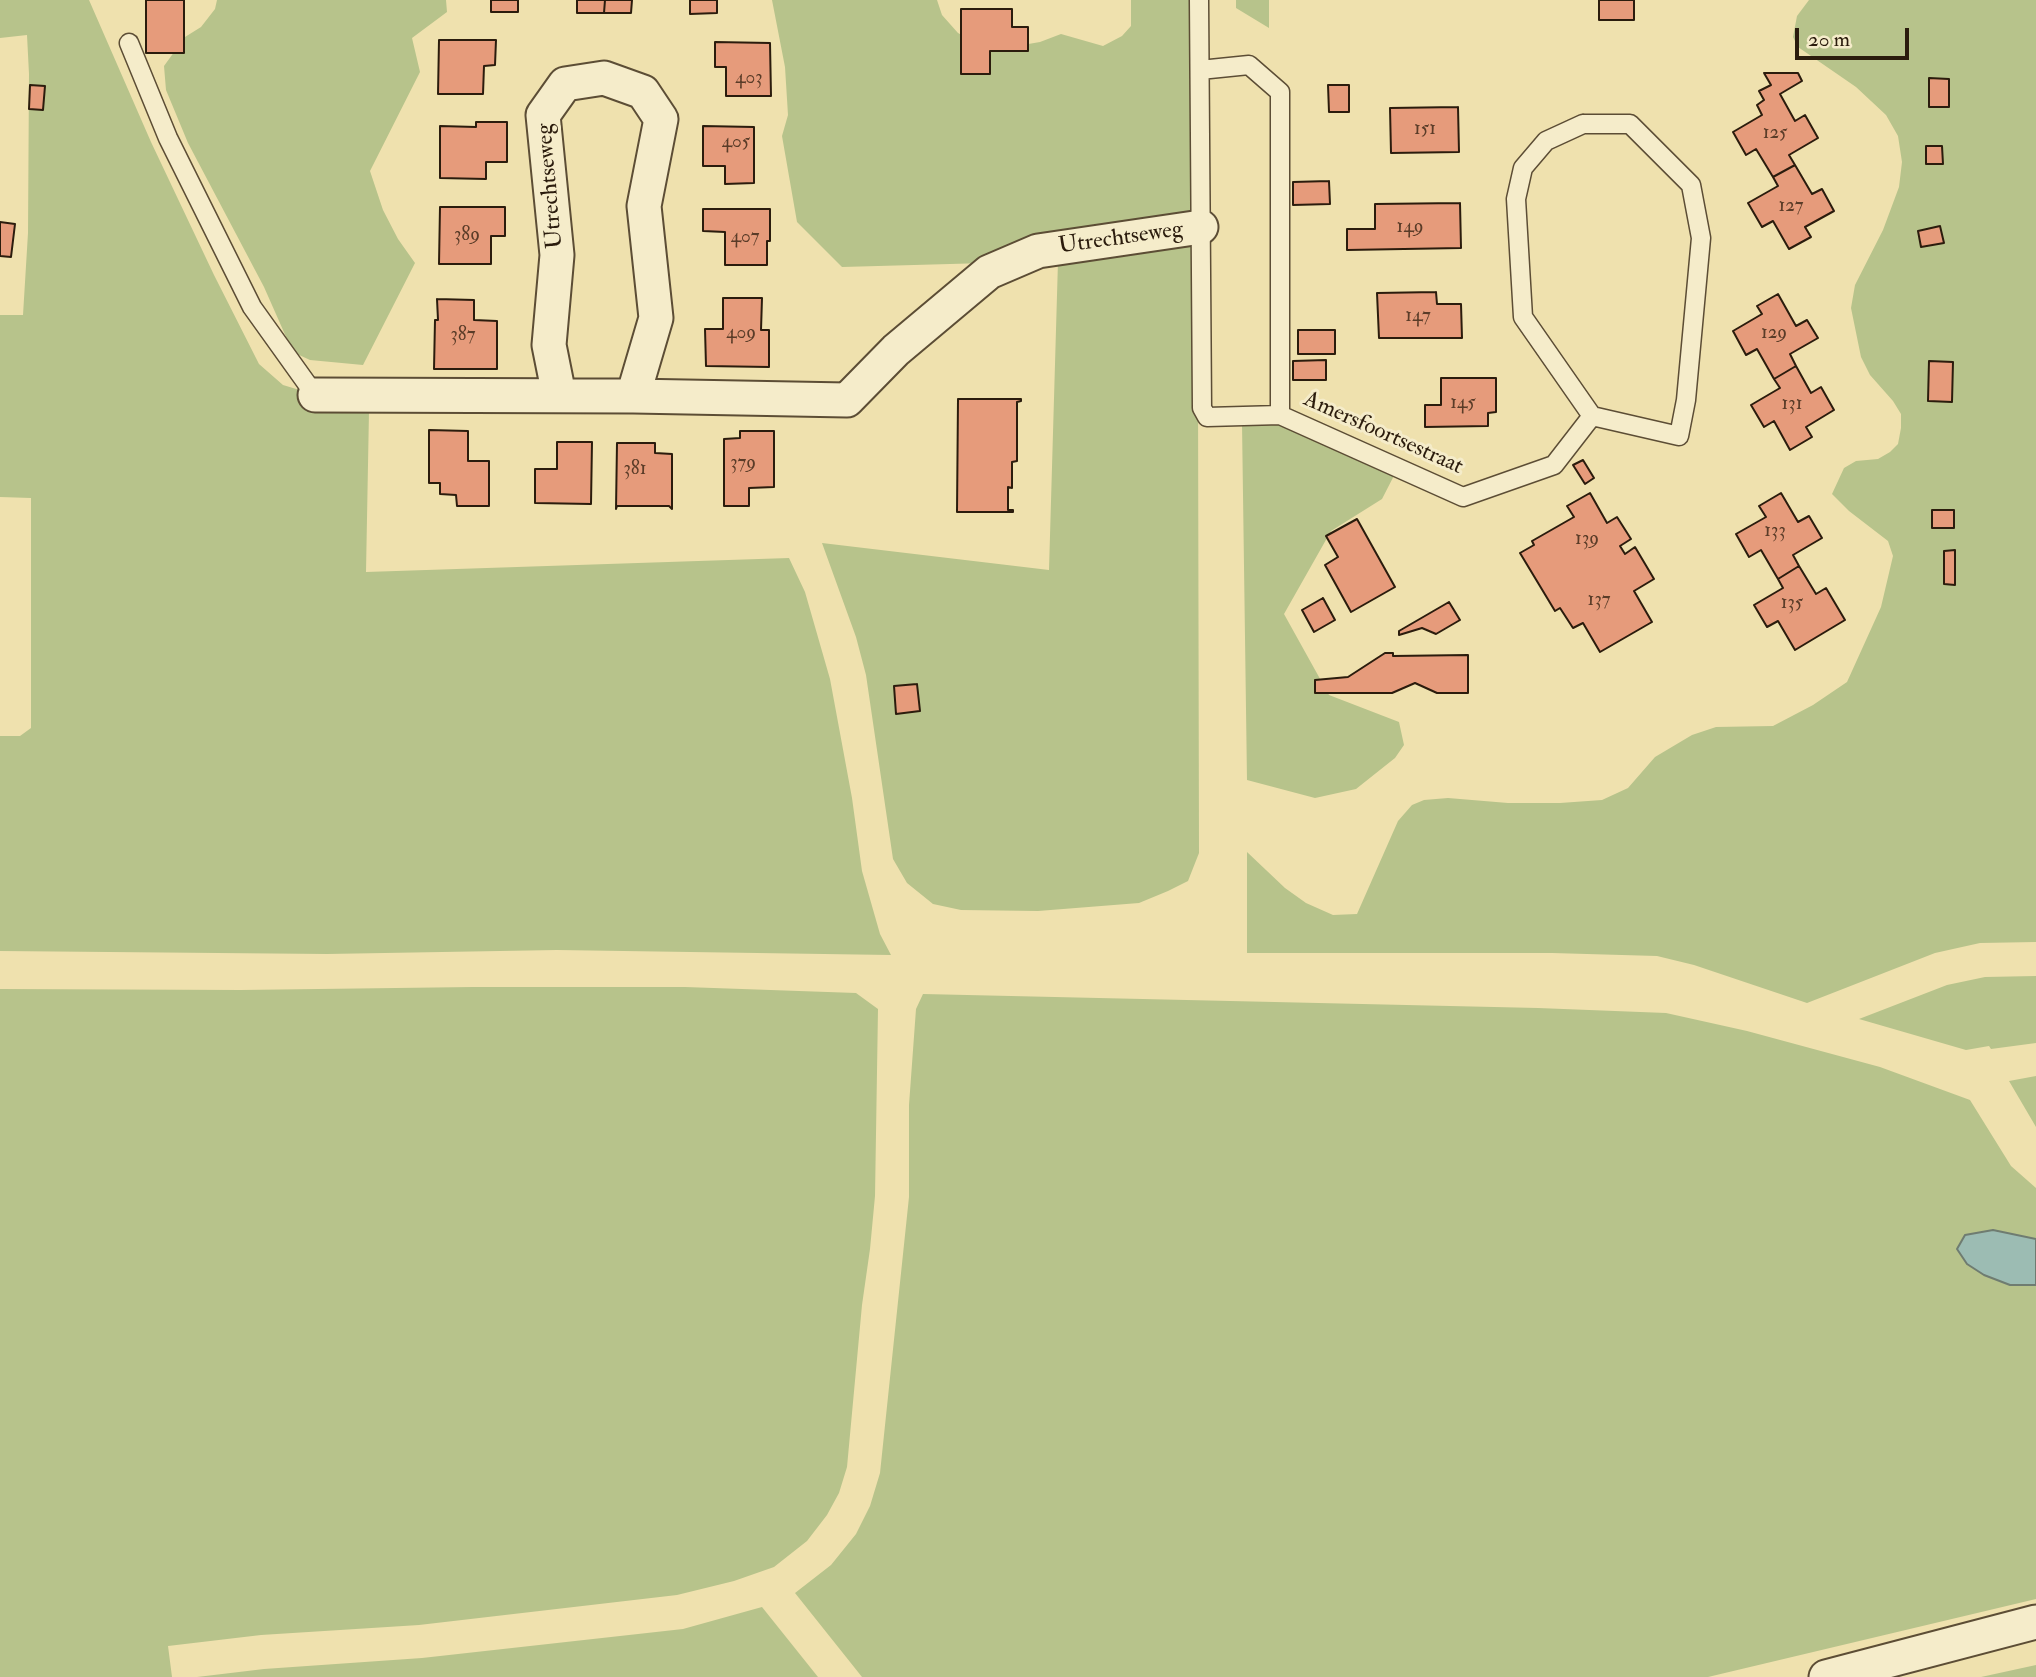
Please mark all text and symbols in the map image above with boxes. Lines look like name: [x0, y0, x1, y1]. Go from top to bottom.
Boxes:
scale bar: [1798, 14, 1912, 58]
text: 20 m: [1808, 26, 1850, 53]
house number: 403: [735, 68, 763, 90]
house number: 151: [1414, 119, 1436, 141]
street label: Utrechtseweg: [532, 122, 570, 250]
house number: 125: [1763, 123, 1787, 145]
house number: 405: [722, 132, 750, 154]
house number: 127: [1778, 196, 1804, 218]
street label: Utrechtseweg: [1057, 217, 1185, 261]
house number: 149: [1397, 217, 1423, 239]
house number: 389: [454, 225, 480, 247]
house number: 407: [731, 227, 759, 249]
house number: 147: [1405, 306, 1431, 328]
house number: 409: [726, 323, 756, 345]
house number: 129: [1761, 323, 1787, 345]
house number: 387: [451, 325, 475, 347]
street label: Amersfoortsestraat: [1299, 386, 1467, 482]
house number: 145: [1450, 393, 1476, 415]
house number: 131: [1782, 394, 1802, 416]
house number: 379: [730, 453, 756, 475]
house number: 381: [624, 459, 646, 481]
house number: 133: [1764, 521, 1786, 543]
house number: 139: [1575, 529, 1599, 551]
house number: 137: [1588, 590, 1610, 612]
house number: 135: [1781, 593, 1803, 615]

